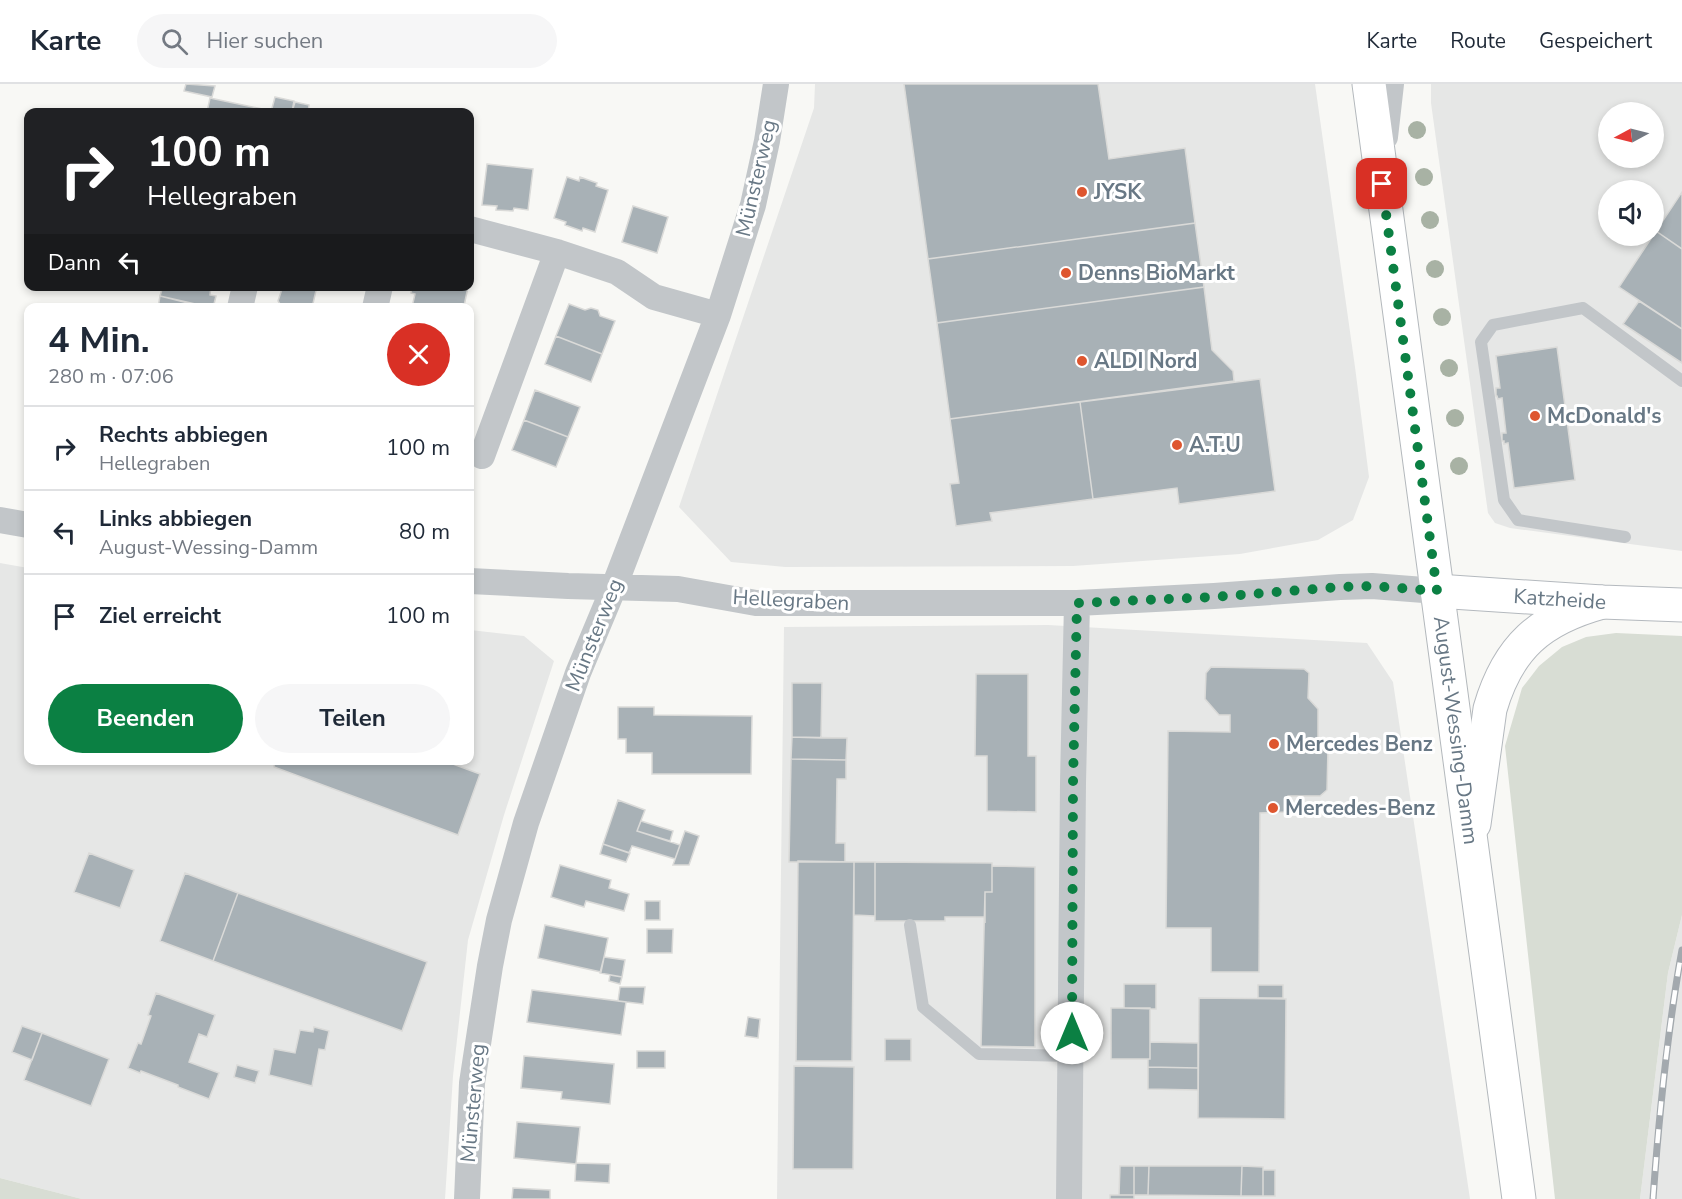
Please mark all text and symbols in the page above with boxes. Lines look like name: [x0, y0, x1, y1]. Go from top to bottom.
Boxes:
search box: [137, 14, 557, 68]
text: Karte: [30, 22, 101, 60]
icon: search: [158, 25, 191, 58]
text: Hier suchen: [206, 26, 323, 56]
text: Karte: [1367, 27, 1417, 55]
text: Route: [1450, 27, 1506, 55]
text: Gespeichert: [1539, 27, 1652, 55]
north arrow: [1598, 102, 1664, 168]
map controls: [1598, 102, 1664, 246]
street label: Münsterweg: [729, 117, 783, 239]
text: 100 m: [147, 124, 271, 181]
icon: right: [48, 132, 126, 210]
pin: [1356, 158, 1407, 209]
icon: arrive: [1365, 167, 1398, 200]
text: Hellegraben: [147, 178, 297, 215]
place label: JYSK: [1093, 178, 1142, 206]
button: sound: [1598, 180, 1664, 246]
marker: JYSK: [1075, 185, 1089, 199]
icon: left: [113, 246, 146, 279]
text: Dann: [48, 248, 101, 278]
place label: Denns BioMarkt: [1078, 259, 1236, 287]
marker: Denns BioMarkt: [1059, 266, 1073, 280]
text: 4 Min.: [48, 316, 150, 365]
button: close: [387, 323, 450, 386]
place label: ALDI Nord: [1094, 347, 1197, 375]
marker: ALDI Nord: [1075, 354, 1089, 368]
text: 280 m · 07:06: [48, 363, 174, 390]
place label: McDonald's: [1547, 402, 1662, 430]
marker: McDonald's: [1528, 409, 1542, 423]
text: Rechts abbiegen: [99, 420, 268, 450]
place label: A.T.U: [1189, 431, 1241, 459]
icon: right: [48, 432, 81, 465]
text: 100 m: [386, 433, 450, 463]
marker: A.T.U: [1170, 438, 1184, 452]
text: Hellegraben: [99, 450, 210, 477]
text: Links abbiegen: [99, 504, 252, 534]
icon: left: [48, 516, 81, 549]
text: 80 m: [399, 517, 450, 547]
text: August-Wessing-Damm: [99, 534, 318, 561]
street label: Münsterweg: [559, 574, 629, 696]
street label: Katzheide: [1513, 582, 1607, 616]
street label: Hellegraben: [732, 583, 850, 617]
icon: arrive: [48, 600, 81, 633]
text: Ziel erreicht: [99, 601, 221, 631]
text: 100 m: [386, 601, 450, 631]
street label: August-Wessing-Damm: [1427, 614, 1485, 846]
button: Beenden: [48, 684, 243, 753]
button: Teilen: [255, 684, 450, 753]
place label: Mercedes Benz: [1286, 730, 1433, 758]
marker: Mercedes Benz: [1267, 737, 1281, 751]
place label: Mercedes-Benz: [1285, 794, 1435, 822]
marker: Mercedes-Benz: [1266, 801, 1280, 815]
position arrow: [1040, 1001, 1104, 1065]
street label: Münsterweg: [454, 1042, 492, 1164]

